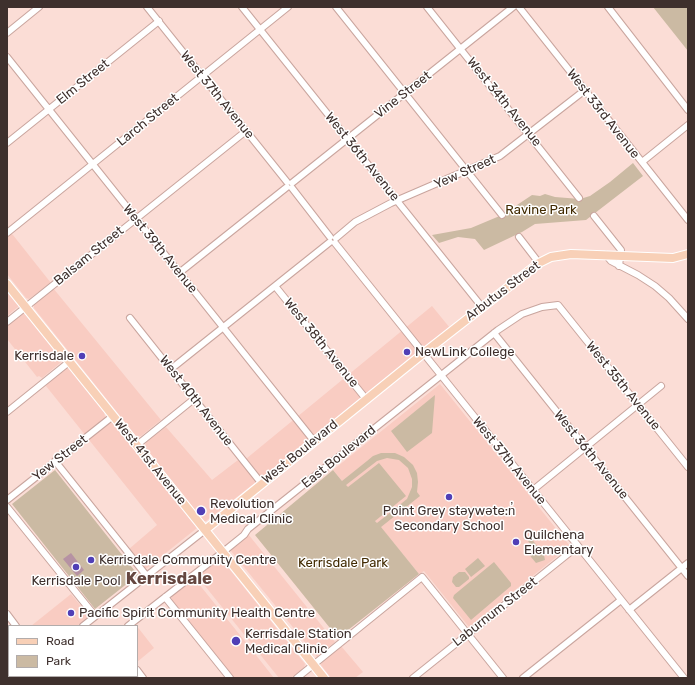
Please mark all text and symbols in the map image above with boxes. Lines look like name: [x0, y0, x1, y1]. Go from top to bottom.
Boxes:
street label: West 37th Avenue: [177, 48, 257, 142]
street label: West 34th Avenue: [463, 54, 545, 150]
street label: Elm Street: [53, 56, 113, 108]
street label: West 33rd Avenue: [563, 66, 643, 162]
street label: Vine Street: [372, 68, 434, 122]
street label: Larch Street: [114, 90, 182, 150]
street label: West 36th Avenue: [321, 109, 403, 205]
street label: Yew Street: [432, 152, 498, 192]
street label: West 39th Avenue: [119, 202, 201, 296]
park label: Ravine Park: [505, 202, 577, 218]
street label: Balsam Street: [51, 223, 127, 289]
street label: Arbutus Street: [463, 258, 543, 324]
street label: West 38th Avenue: [280, 295, 362, 391]
street label: West 35th Avenue: [582, 339, 664, 433]
place label: NewLink College: [415, 344, 515, 360]
marker: NewLink College: [402, 347, 412, 357]
place label: Kerrisdale: [14, 348, 74, 364]
marker: Kerrisdale: [77, 351, 87, 361]
street label: West 40th Avenue: [156, 353, 236, 449]
street label: West 36th Avenue: [550, 407, 632, 503]
street label: West 37th Avenue: [469, 414, 549, 508]
street label: West 41st Avenue: [111, 416, 189, 508]
street label: West Boulevard: [259, 417, 341, 487]
street label: East Boulevard: [299, 422, 379, 492]
street label: Yew Street: [29, 432, 91, 484]
marker: Point Grey stəywəte:n̓ Secondary School: [444, 492, 454, 502]
place label: Revolution Medical Clinic: [210, 496, 292, 527]
place label: Point Grey stəywəte:n̓ Secondary School: [383, 503, 515, 534]
marker: Revolution Medical Clinic: [195, 505, 207, 517]
place label: Quilchena Elementary: [524, 527, 593, 558]
marker: Quilchena Elementary: [511, 537, 521, 547]
place label: Kerrisdale Community Centre: [99, 552, 276, 568]
marker: Kerrisdale Community Centre: [86, 555, 96, 565]
park label: Kerrisdale Park: [298, 555, 388, 571]
marker: Kerrisdale Pool: [71, 562, 81, 572]
district label: Kerrisdale: [126, 569, 212, 589]
place label: Kerrisdale Pool: [31, 573, 121, 589]
street label: Laburnum Street: [450, 574, 540, 650]
place label: Pacific Spirit Community Health Centre: [79, 605, 315, 621]
marker: Pacific Spirit Community Health Centre: [66, 608, 76, 618]
legend: [8, 625, 138, 677]
place label: Kerrisdale Station Medical Clinic: [245, 626, 352, 657]
text: Road: [46, 634, 74, 648]
marker: Kerrisdale Station Medical Clinic: [230, 635, 242, 647]
text: Park: [46, 654, 71, 668]

